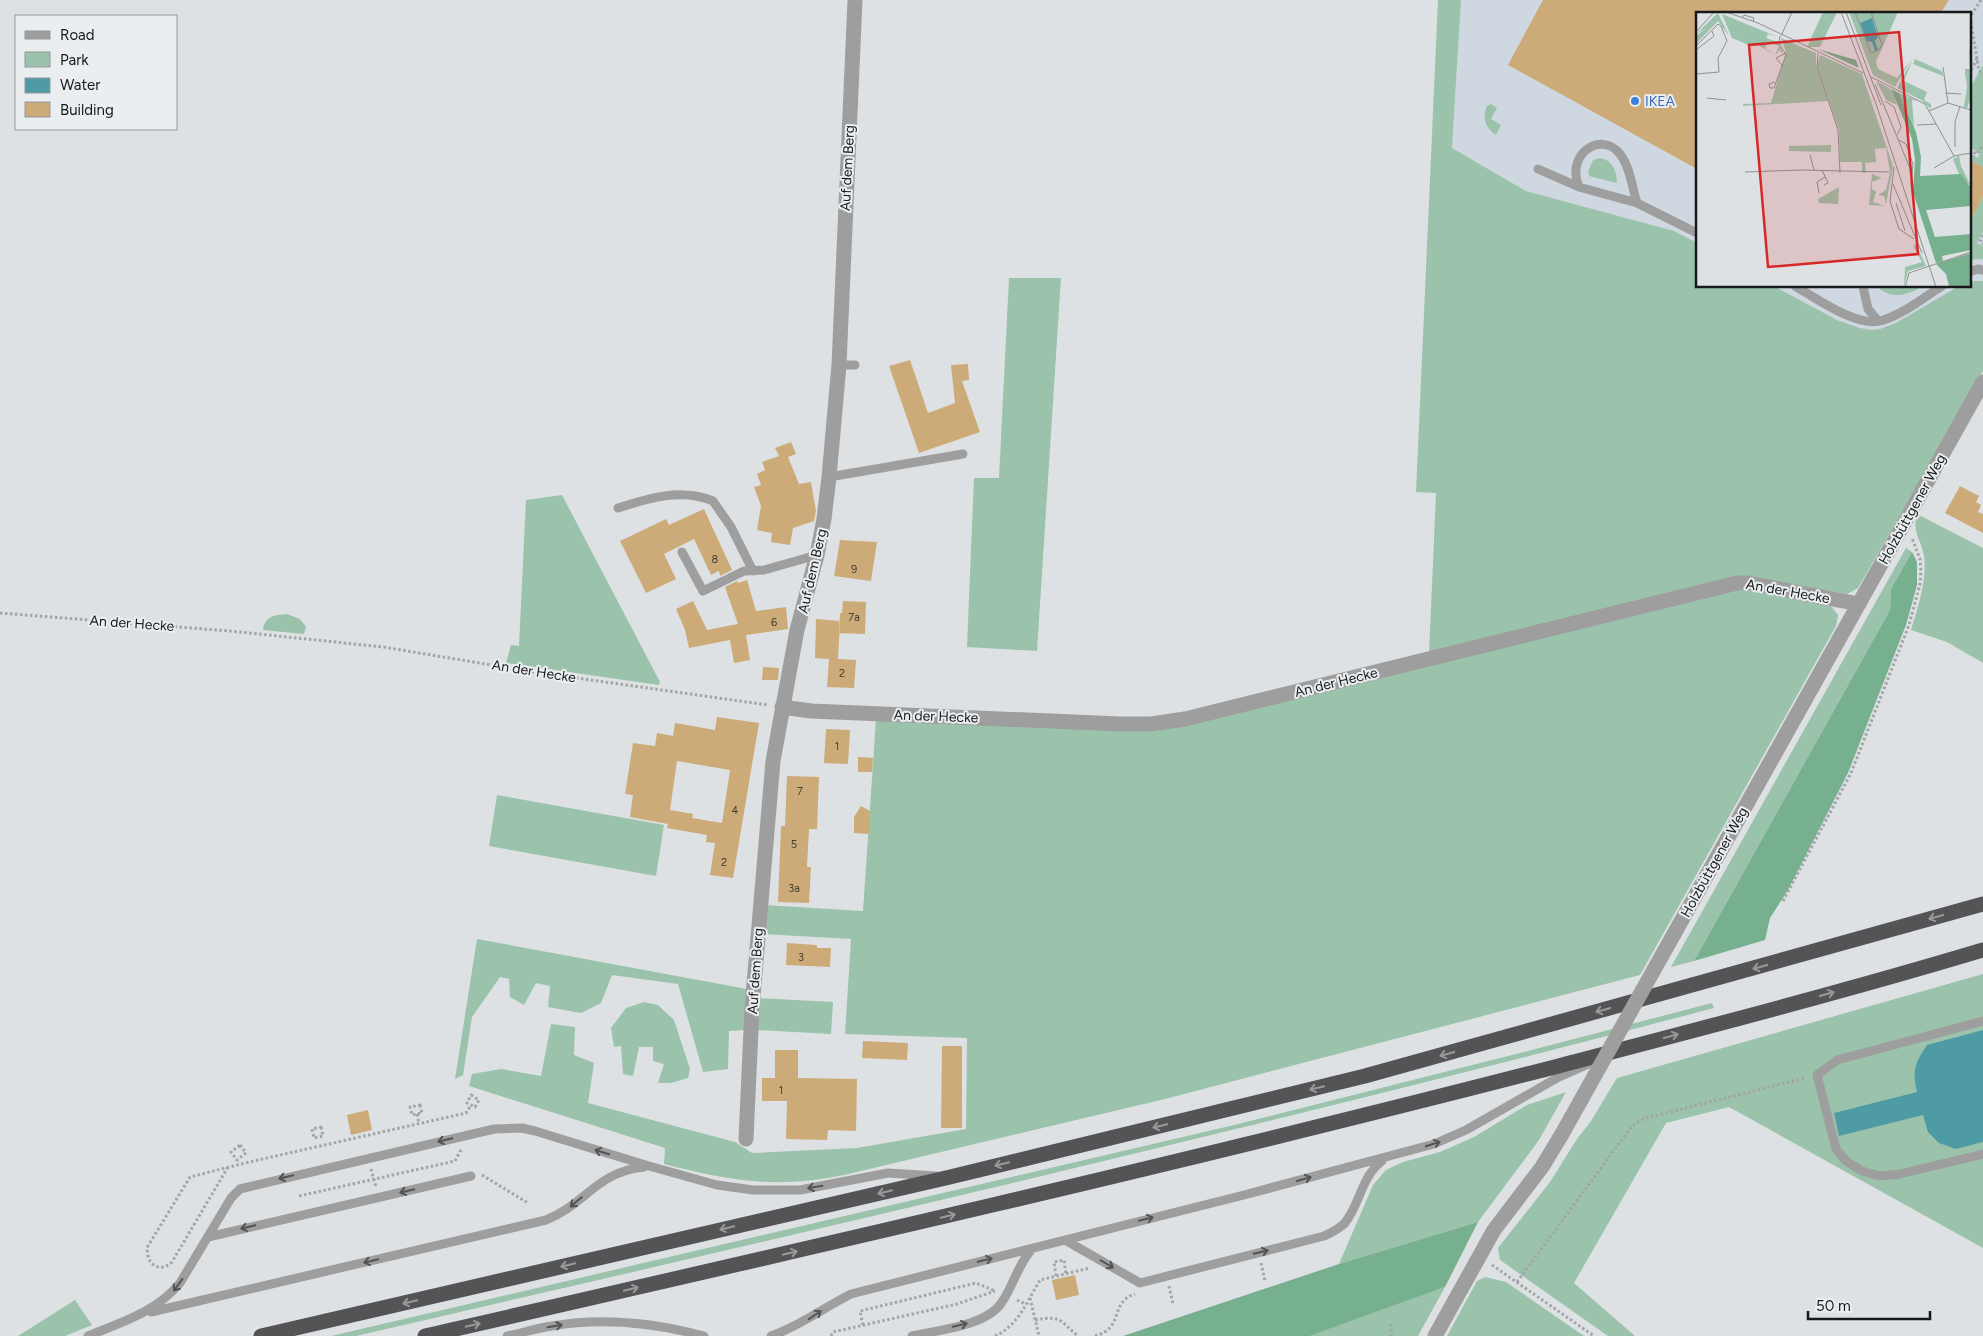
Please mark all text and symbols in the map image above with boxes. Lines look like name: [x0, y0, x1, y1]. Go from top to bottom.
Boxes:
inset map: [1696, 12, 1970, 288]
legend: [15, 15, 178, 130]
text: Road: [60, 26, 95, 44]
text: Park: [60, 51, 89, 69]
text: Water: [60, 76, 100, 94]
place label: IKEA: [1645, 93, 1676, 110]
marker: IKEA: [1629, 95, 1641, 107]
text: Building: [60, 101, 114, 119]
street label: Auf dem Berg: [837, 124, 858, 212]
street label: Holzbüttgener Weg: [1875, 451, 1950, 567]
street label: Auf dem Berg: [794, 527, 830, 615]
house number: 8: [712, 553, 719, 566]
house number: 9: [851, 563, 857, 576]
street label: An der Hecke: [1745, 576, 1831, 607]
house number: 7a: [848, 611, 860, 624]
street label: An der Hecke: [89, 612, 175, 635]
house number: 6: [771, 616, 777, 629]
street label: An der Hecke: [491, 656, 577, 687]
street label: An der Hecke: [1293, 664, 1380, 701]
house number: 2: [839, 667, 845, 680]
street label: An der Hecke: [893, 707, 979, 726]
house number: 1: [835, 740, 839, 753]
house number: 7: [797, 785, 803, 798]
house number: 4: [732, 804, 739, 817]
street label: Holzbüttgener Weg: [1677, 804, 1752, 920]
house number: 5: [791, 838, 797, 851]
house number: 2: [721, 856, 727, 869]
house number: 3a: [788, 882, 800, 895]
one-way arrow: [1929, 912, 1945, 922]
street label: Auf dem Berg: [744, 927, 767, 1015]
house number: 3: [798, 951, 804, 964]
one-way arrow: [1752, 962, 1768, 972]
one-way arrow: [1819, 989, 1835, 998]
one-way arrow: [1596, 1006, 1612, 1015]
one-way arrow: [1662, 1031, 1678, 1040]
one-way arrow: [1439, 1049, 1455, 1059]
house number: 1: [779, 1084, 783, 1097]
one-way arrow: [1310, 1084, 1326, 1093]
one-way arrow: [1152, 1122, 1168, 1131]
one-way arrow: [437, 1136, 453, 1145]
one-way arrow: [1425, 1139, 1440, 1148]
one-way arrow: [595, 1146, 611, 1156]
one-way arrow: [994, 1160, 1010, 1169]
one-way arrow: [279, 1173, 295, 1182]
one-way arrow: [1295, 1174, 1311, 1183]
one-way arrow: [807, 1183, 823, 1193]
one-way arrow: [399, 1187, 415, 1196]
one-way arrow: [878, 1188, 894, 1197]
one-way arrow: [569, 1197, 582, 1208]
one-way arrow: [939, 1211, 955, 1220]
one-way arrow: [1138, 1214, 1154, 1223]
one-way arrow: [241, 1223, 257, 1232]
one-way arrow: [719, 1224, 735, 1233]
one-way arrow: [1252, 1247, 1268, 1256]
one-way arrow: [781, 1248, 797, 1257]
one-way arrow: [976, 1255, 992, 1264]
one-way arrow: [363, 1257, 379, 1266]
one-way arrow: [1100, 1259, 1115, 1269]
one-way arrow: [561, 1261, 577, 1270]
one-way arrow: [173, 1278, 183, 1292]
one-way arrow: [623, 1284, 639, 1293]
scale bar: [1808, 1288, 1930, 1320]
text: 50 m: [1816, 1297, 1851, 1315]
one-way arrow: [403, 1298, 419, 1307]
one-way arrow: [807, 1310, 821, 1320]
one-way arrow: [464, 1320, 480, 1329]
one-way arrow: [547, 1320, 563, 1330]
one-way arrow: [951, 1320, 967, 1329]

